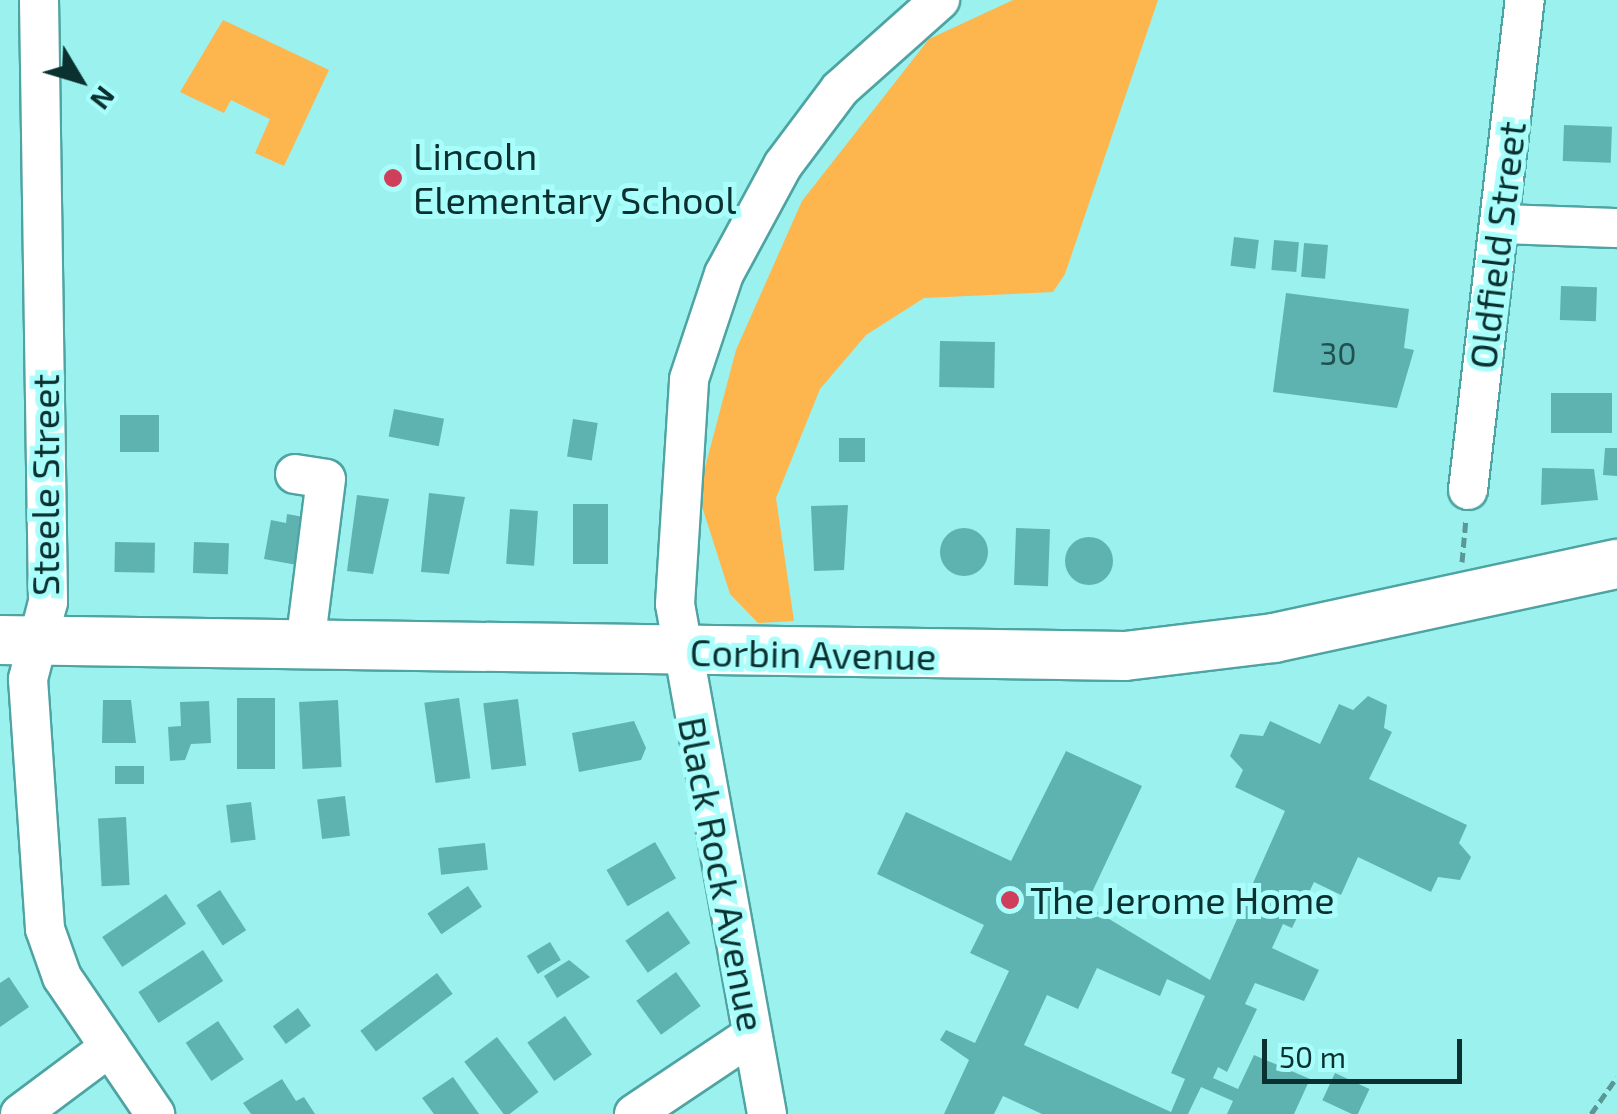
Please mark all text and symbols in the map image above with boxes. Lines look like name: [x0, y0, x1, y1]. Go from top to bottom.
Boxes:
north arrow: [30, 30, 130, 130]
text: N: [84, 80, 123, 117]
street label: Oldfield Street: [1459, 119, 1535, 371]
place label: Lincoln Elementary School: [413, 133, 737, 222]
marker: Lincoln Elementary School: [382, 167, 404, 189]
house number: 30: [1319, 333, 1357, 371]
street label: Steele Street: [22, 374, 68, 596]
street label: Corbin Avenue: [689, 629, 937, 679]
street label: Black Rock Avenue: [669, 712, 775, 1036]
place label: The Jerome Home: [1030, 877, 1336, 923]
marker: The Jerome Home: [999, 889, 1021, 911]
scale bar: [1267, 1019, 1467, 1081]
text: 50 m: [1279, 1038, 1346, 1074]

